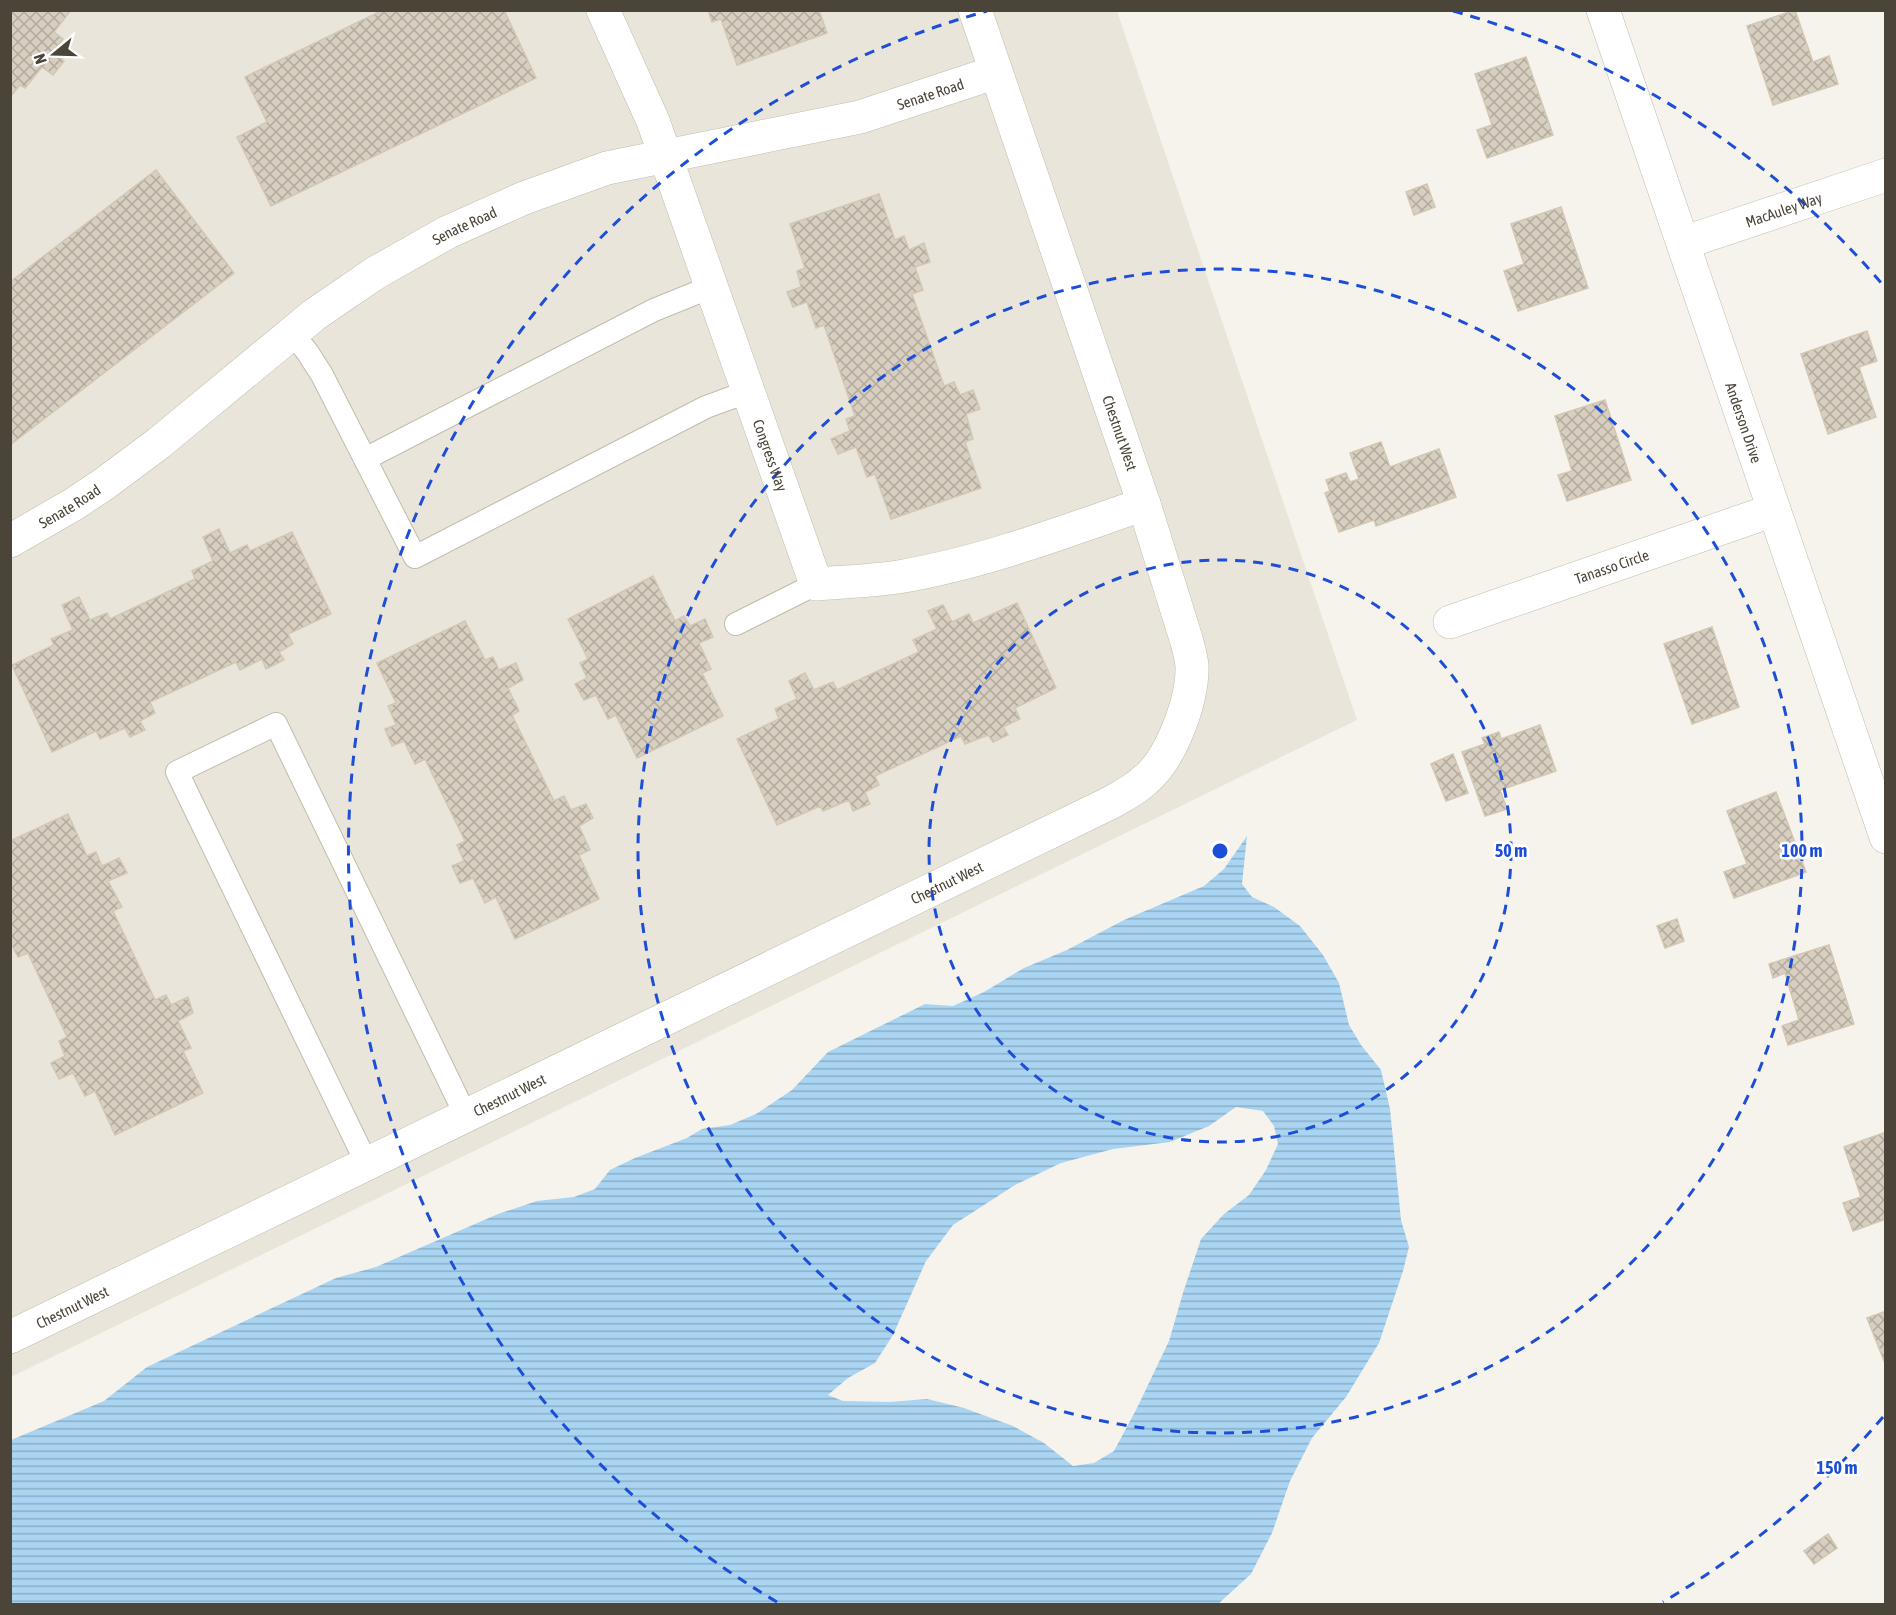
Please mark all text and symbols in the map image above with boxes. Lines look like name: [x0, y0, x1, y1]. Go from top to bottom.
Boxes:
north arrow: [24, 24, 84, 84]
text: N: [30, 51, 50, 66]
street label: Senate Road: [895, 75, 966, 113]
street label: MacAuley Way: [1743, 189, 1824, 230]
street label: Senate Road: [429, 203, 499, 248]
street label: Anderson Drive: [1723, 380, 1766, 465]
street label: Chestnut West: [1099, 393, 1141, 473]
street label: Congress Way: [750, 417, 791, 493]
street label: Senate Road: [36, 480, 103, 531]
street label: Tanasso Circle: [1572, 545, 1651, 587]
text: 50 m: [1495, 840, 1527, 861]
text: 100 m: [1782, 840, 1822, 861]
centre of rings: [1210, 841, 1230, 861]
street label: Chestnut West: [908, 858, 985, 907]
street label: Chestnut West: [470, 1070, 548, 1119]
street label: Chestnut West: [33, 1282, 111, 1332]
text: 150 m: [1817, 1457, 1857, 1478]

